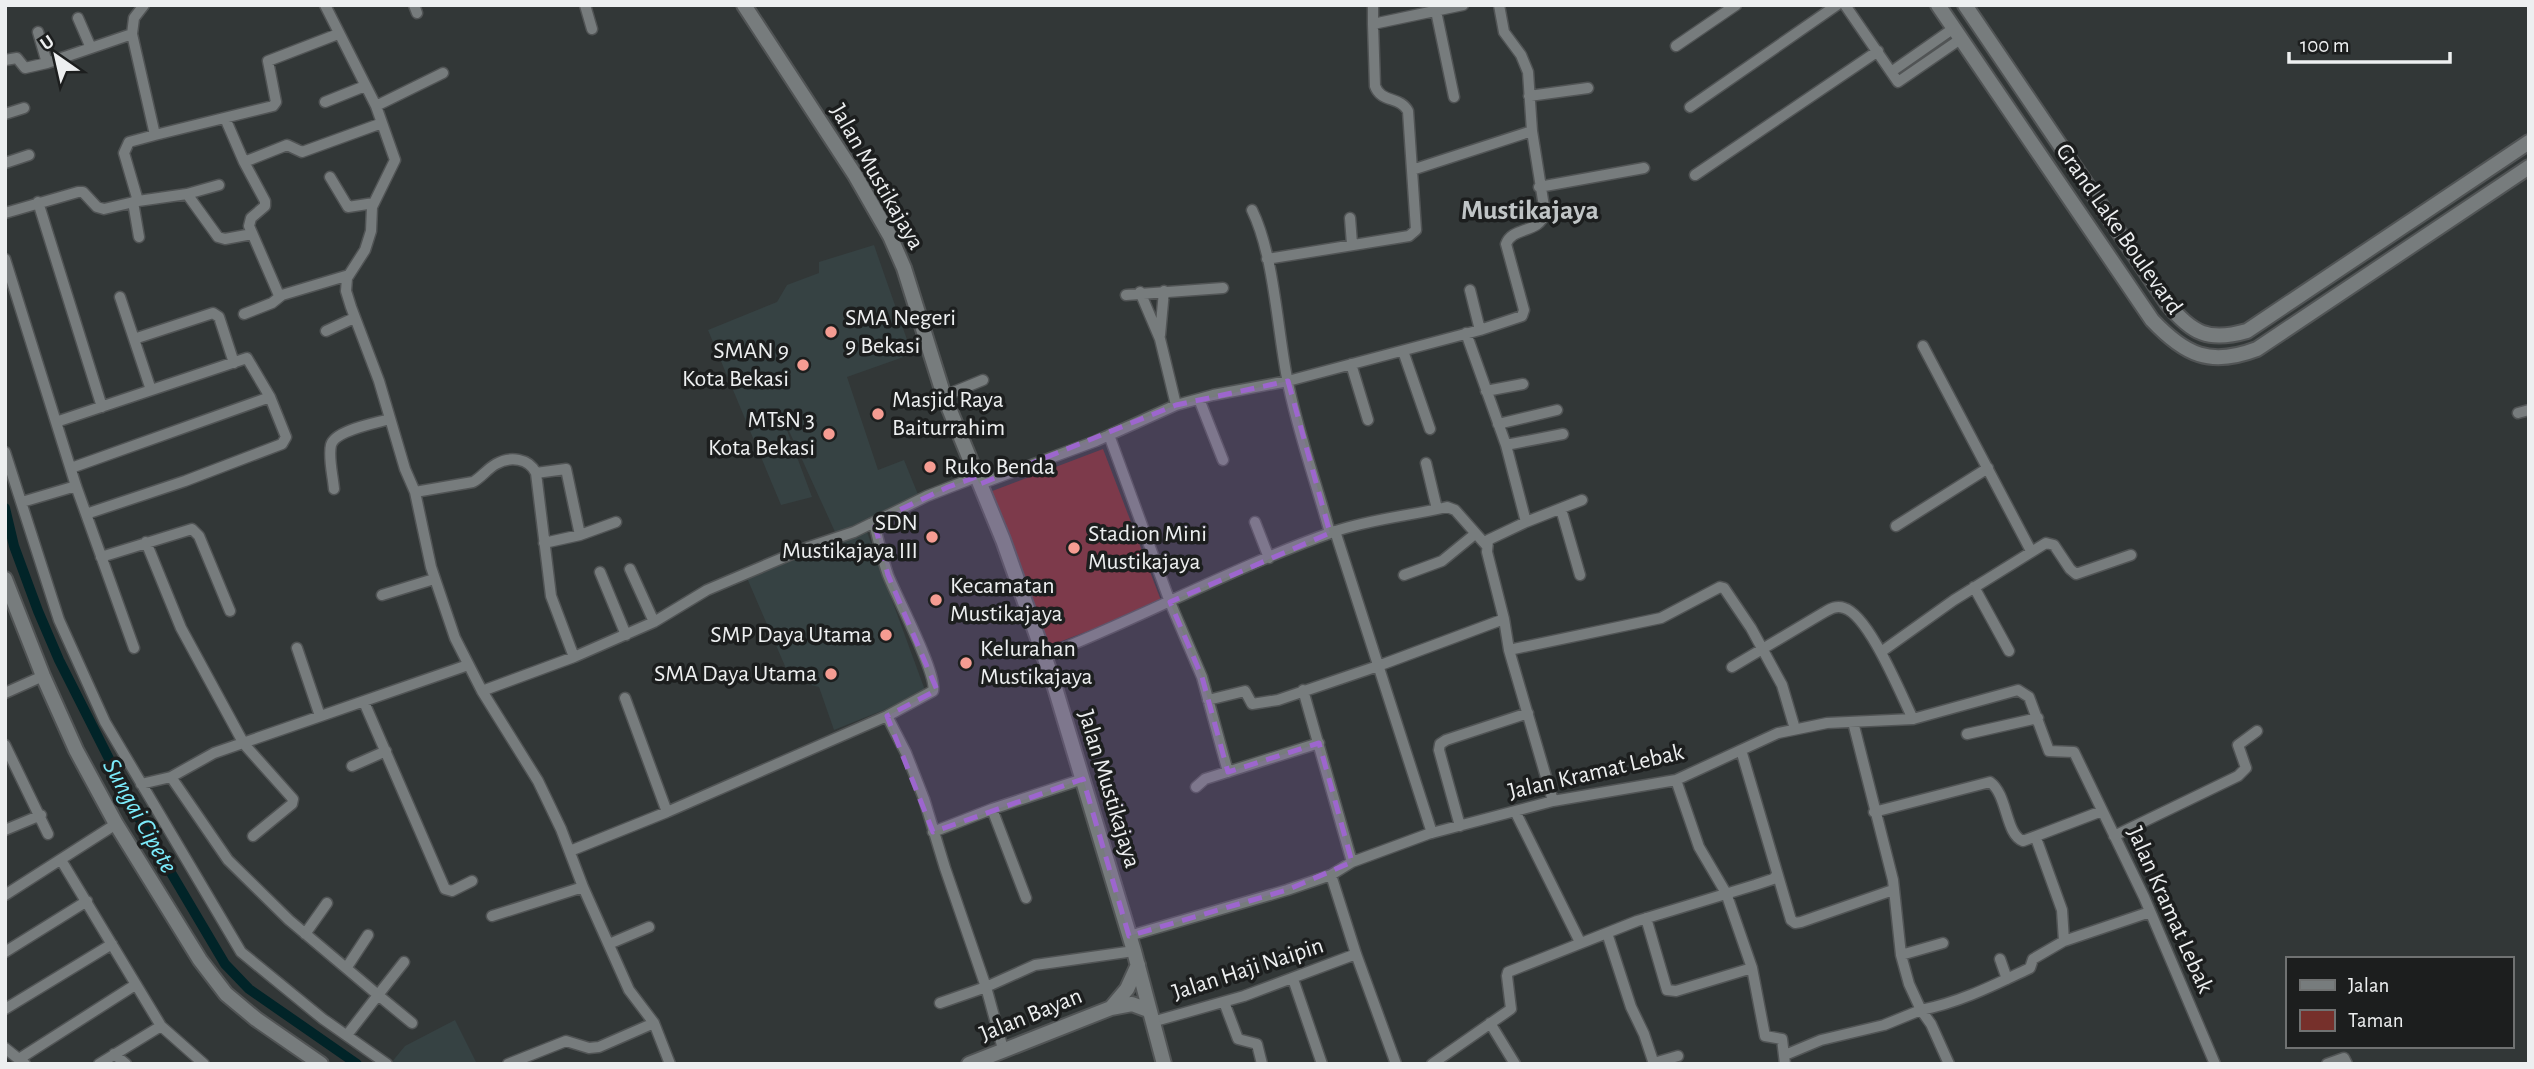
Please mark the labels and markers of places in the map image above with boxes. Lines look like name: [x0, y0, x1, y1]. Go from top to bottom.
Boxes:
place label: SMA Negeri 9 Bekasi: [845, 306, 956, 358]
marker: SMA Negeri 9 Bekasi: [823, 324, 839, 340]
place label: SMAN 9 Kota Bekasi: [682, 339, 789, 391]
marker: SMAN 9 Kota Bekasi: [795, 357, 811, 373]
place label: Masjid Raya Baiturrahim: [892, 388, 1005, 440]
marker: Masjid Raya Baiturrahim: [870, 406, 886, 422]
place label: MTsN 3 Kota Bekasi: [708, 408, 815, 460]
marker: MTsN 3 Kota Bekasi: [821, 426, 837, 442]
place label: Ruko Benda: [944, 455, 1055, 479]
marker: Ruko Benda: [922, 459, 938, 475]
place label: SDN Mustikajaya III: [782, 511, 918, 563]
place label: Stadion Mini Mustikajaya: [1088, 522, 1207, 574]
marker: SDN Mustikajaya III: [924, 529, 940, 545]
marker: Stadion Mini Mustikajaya: [1066, 540, 1082, 556]
place label: Kecamatan Mustikajaya: [950, 574, 1063, 626]
marker: Kecamatan Mustikajaya: [928, 592, 944, 608]
place label: SMP Daya Utama: [710, 623, 872, 647]
marker: SMP Daya Utama: [878, 627, 894, 643]
place label: Kelurahan Mustikajaya: [980, 637, 1093, 689]
marker: Kelurahan Mustikajaya: [958, 655, 974, 671]
place label: SMA Daya Utama: [654, 662, 817, 686]
marker: SMA Daya Utama: [823, 666, 839, 682]

